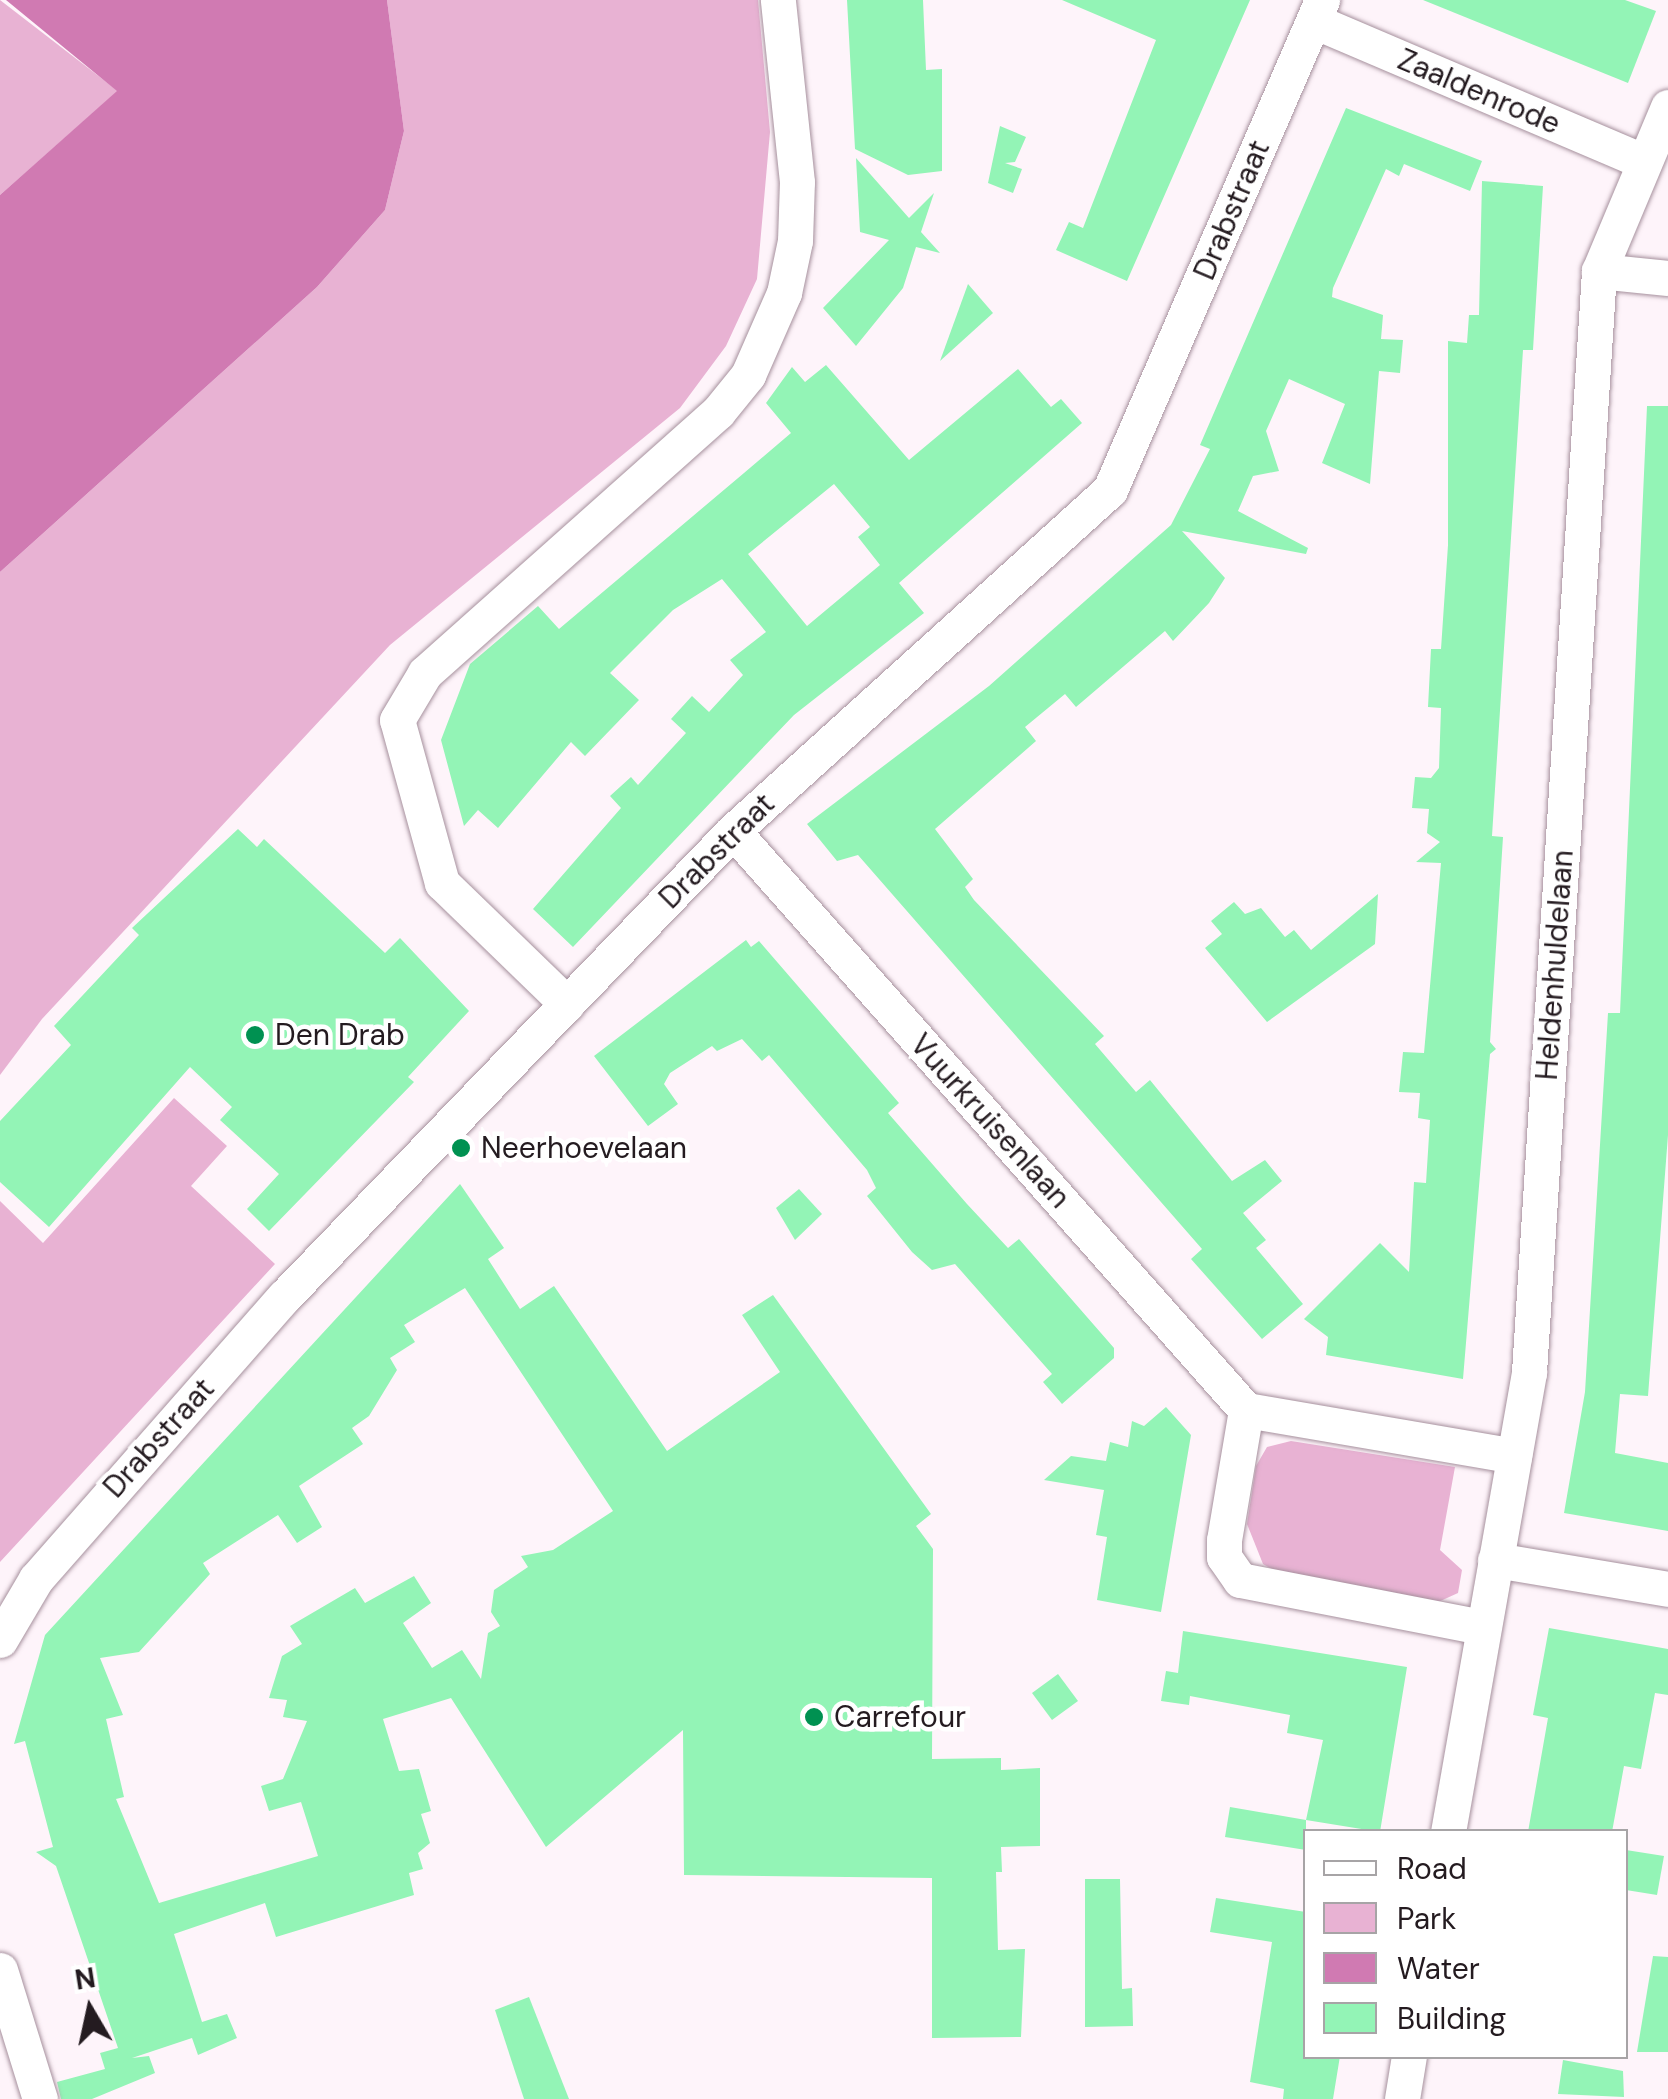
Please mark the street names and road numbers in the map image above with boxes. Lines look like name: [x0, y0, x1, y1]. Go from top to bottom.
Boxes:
street label: Zaaldenrode: [1392, 42, 1566, 142]
street label: Drabstraat: [1187, 135, 1277, 285]
street label: Drabstraat: [652, 786, 782, 916]
street label: Heldenhuldelaan: [1529, 849, 1581, 1081]
street label: Vuurkruisenlaan: [902, 1027, 1078, 1215]
street label: Drabstraat: [96, 1371, 222, 1505]

